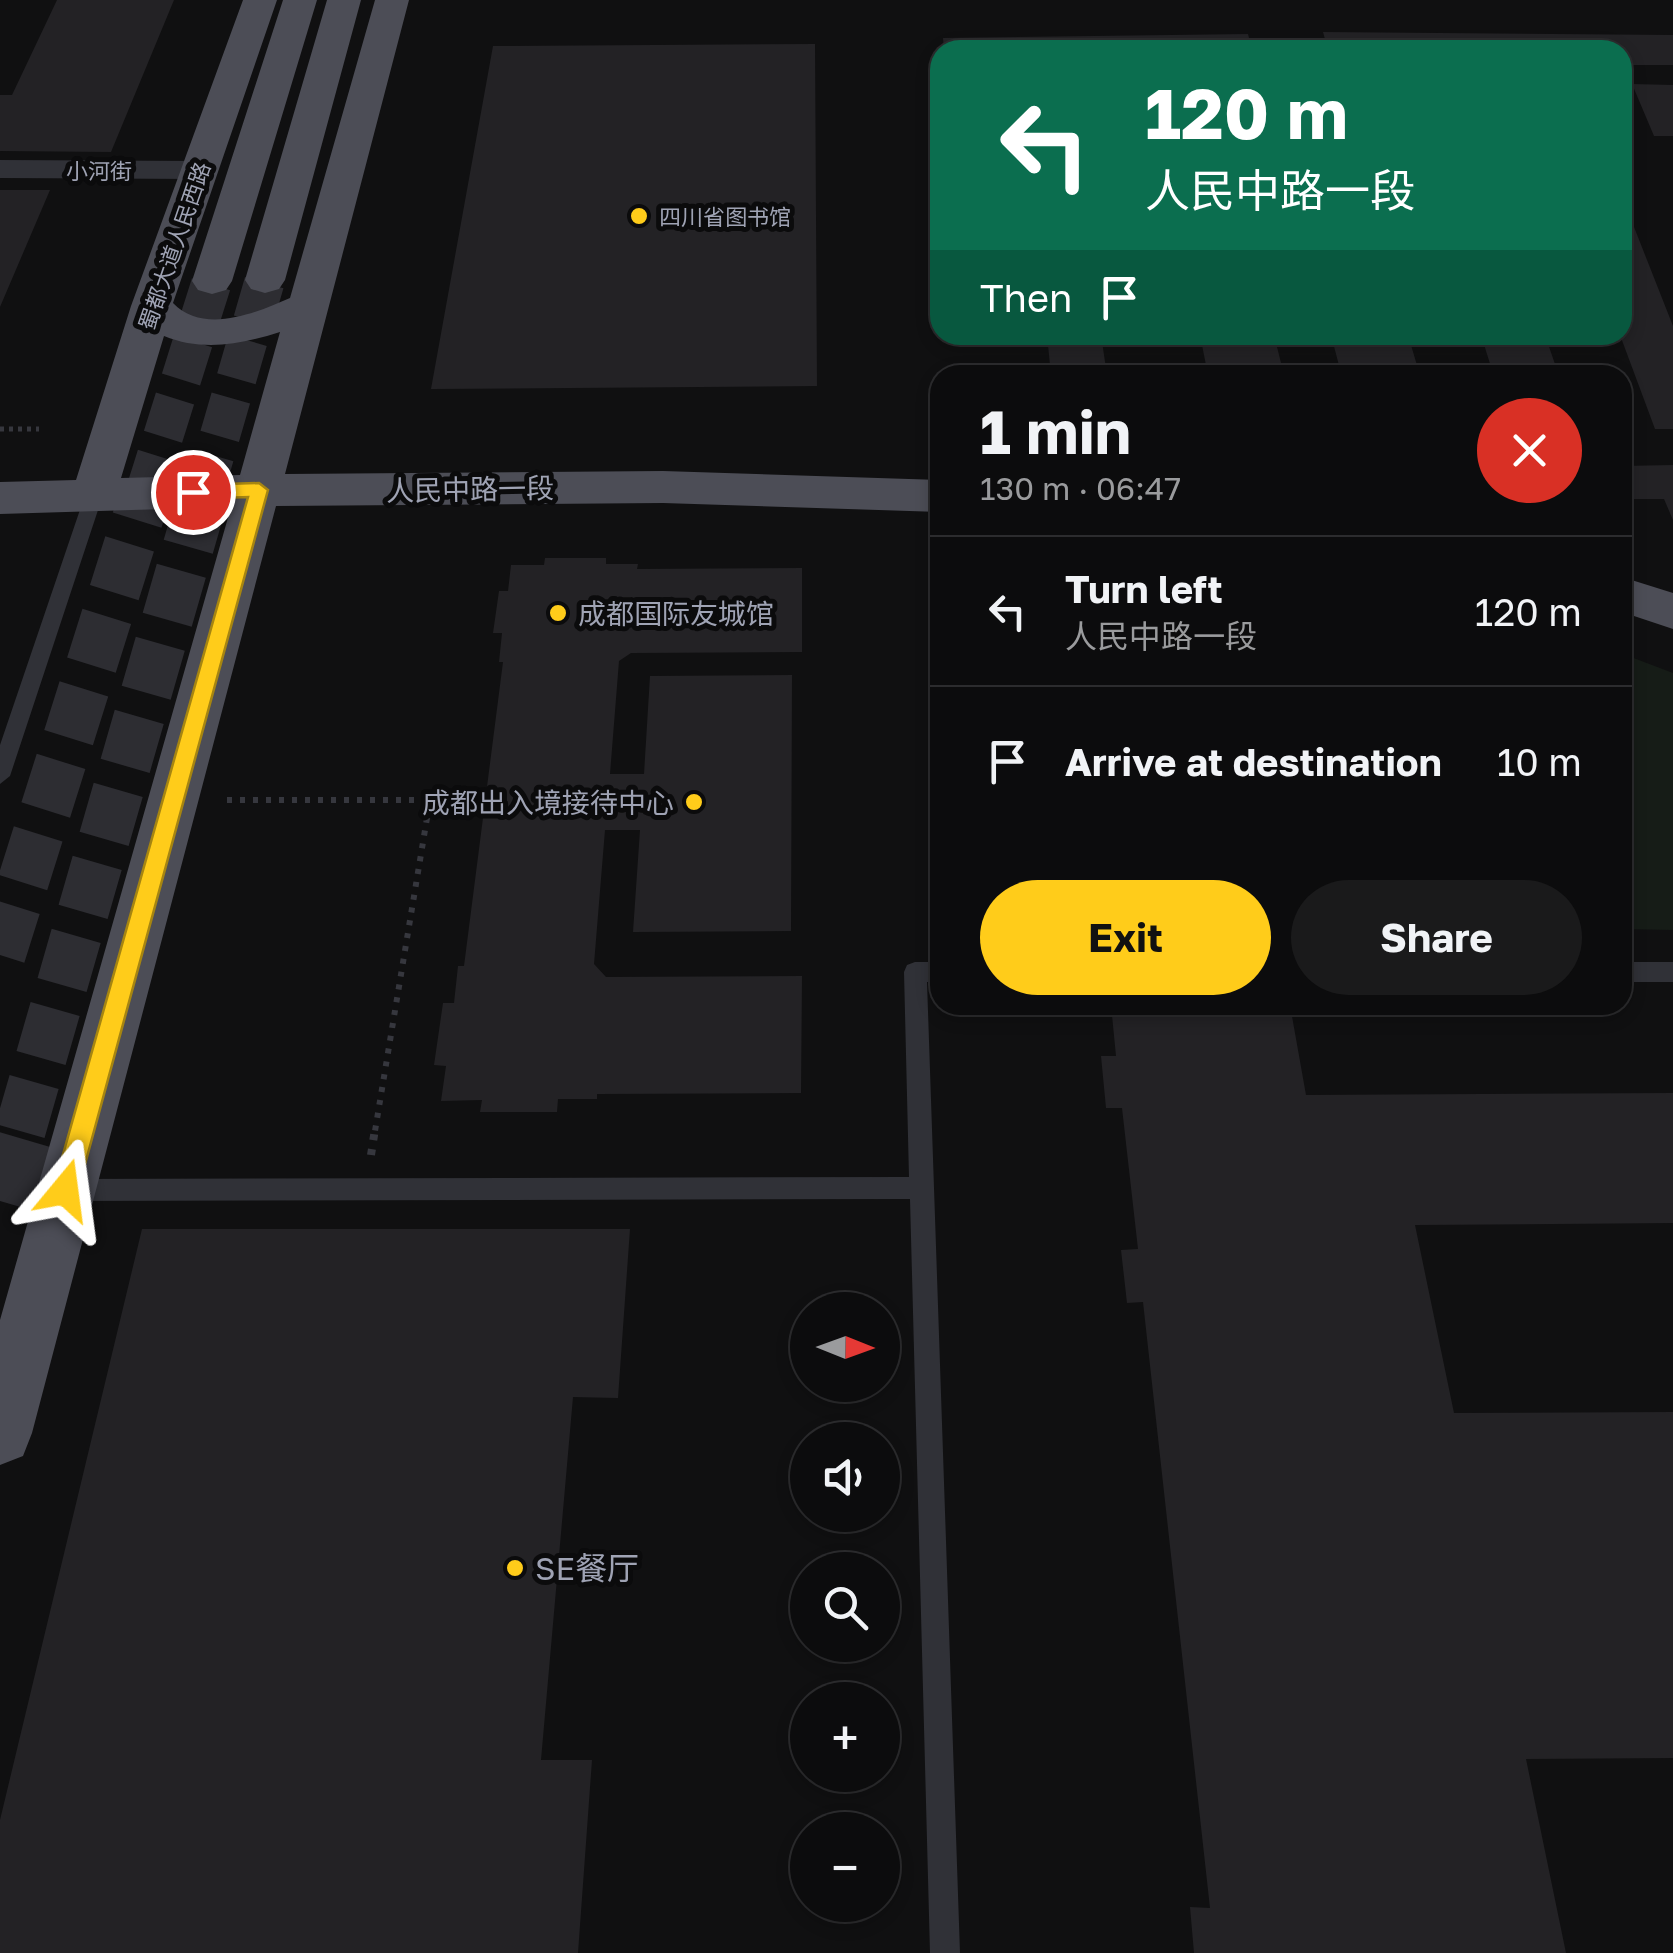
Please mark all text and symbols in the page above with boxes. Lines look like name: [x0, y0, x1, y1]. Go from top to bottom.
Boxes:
text: 120 m: [1145, 70, 1348, 154]
icon: left: [980, 80, 1110, 210]
street label: 小河街: [66, 157, 132, 184]
street label: 蜀都大道人民西路: [133, 158, 215, 334]
text: 人民中路一段: [1145, 163, 1415, 217]
place label: 四川省图书馆: [659, 203, 791, 230]
marker: 四川省图书馆: [628, 205, 650, 227]
icon: arrive: [1092, 270, 1147, 325]
text: Then: [980, 275, 1072, 320]
text: 1 min: [980, 395, 1131, 467]
button: close: [1477, 398, 1582, 503]
pin: [151, 450, 236, 535]
icon: arrive: [166, 465, 221, 520]
text: 130 m · 06:47: [980, 469, 1181, 507]
street label: 人民中路一段: [386, 471, 554, 507]
text: Turn left: [1065, 566, 1223, 611]
icon: left: [980, 584, 1035, 639]
text: 120 m: [1475, 589, 1582, 634]
place label: 成都国际友城馆: [578, 597, 774, 630]
marker: 成都国际友城馆: [547, 602, 569, 624]
text: 人民中路一段: [1065, 617, 1257, 655]
icon: arrive: [980, 734, 1035, 789]
text: Arrive at destination: [1065, 739, 1442, 784]
text: 10 m: [1497, 739, 1582, 784]
place label: 成都出入境接待中心: [422, 786, 674, 819]
marker: 成都出入境接待中心: [683, 791, 705, 813]
button: Exit: [980, 880, 1271, 995]
button: Share: [1291, 880, 1582, 995]
position arrow: [13, 1138, 117, 1242]
north arrow: [790, 1292, 900, 1402]
map controls: [790, 1292, 900, 1922]
button: sound: [790, 1422, 900, 1532]
place label: SE餐厅: [535, 1549, 639, 1587]
button: search: [790, 1552, 900, 1662]
marker: SE餐厅: [504, 1557, 526, 1579]
button: +: [790, 1682, 900, 1792]
button: −: [790, 1812, 900, 1922]

